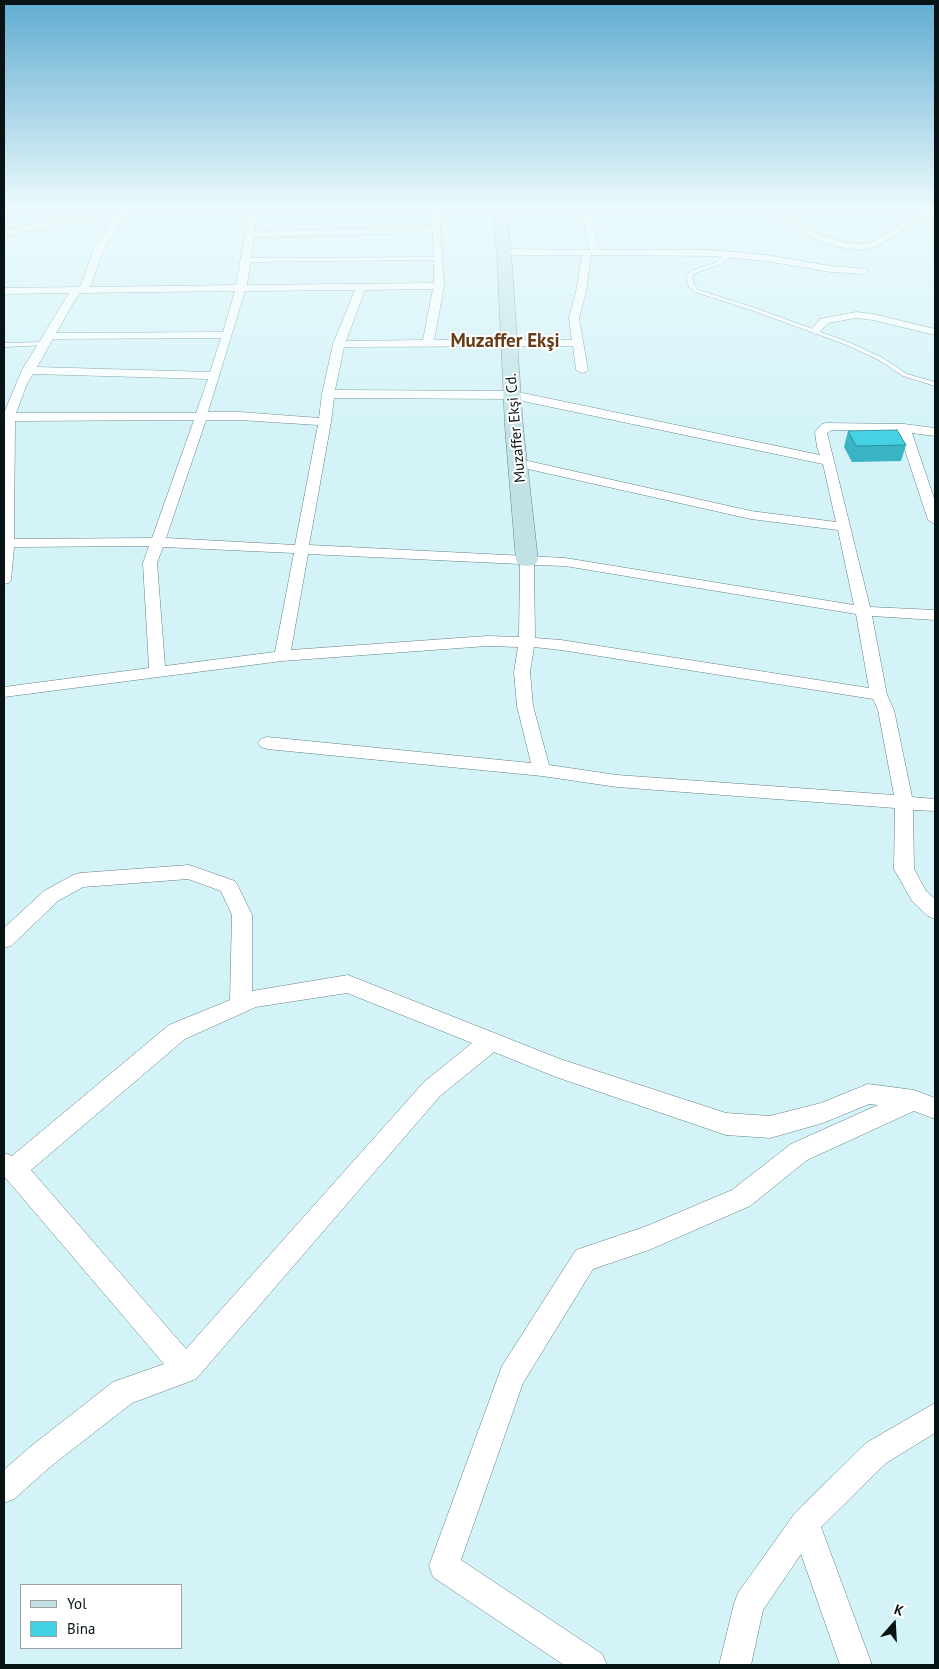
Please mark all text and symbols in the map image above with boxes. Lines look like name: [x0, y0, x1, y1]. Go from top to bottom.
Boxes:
district label: Muzaffer Ekşi: [450, 331, 560, 353]
street label: Muzaffer Ekşi Cd.: [502, 373, 530, 483]
legend: [20, 1584, 182, 1649]
text: Yol: [67, 1594, 87, 1613]
north arrow: [869, 1599, 919, 1649]
text: K: [892, 1600, 906, 1620]
text: Bina: [67, 1619, 95, 1638]

